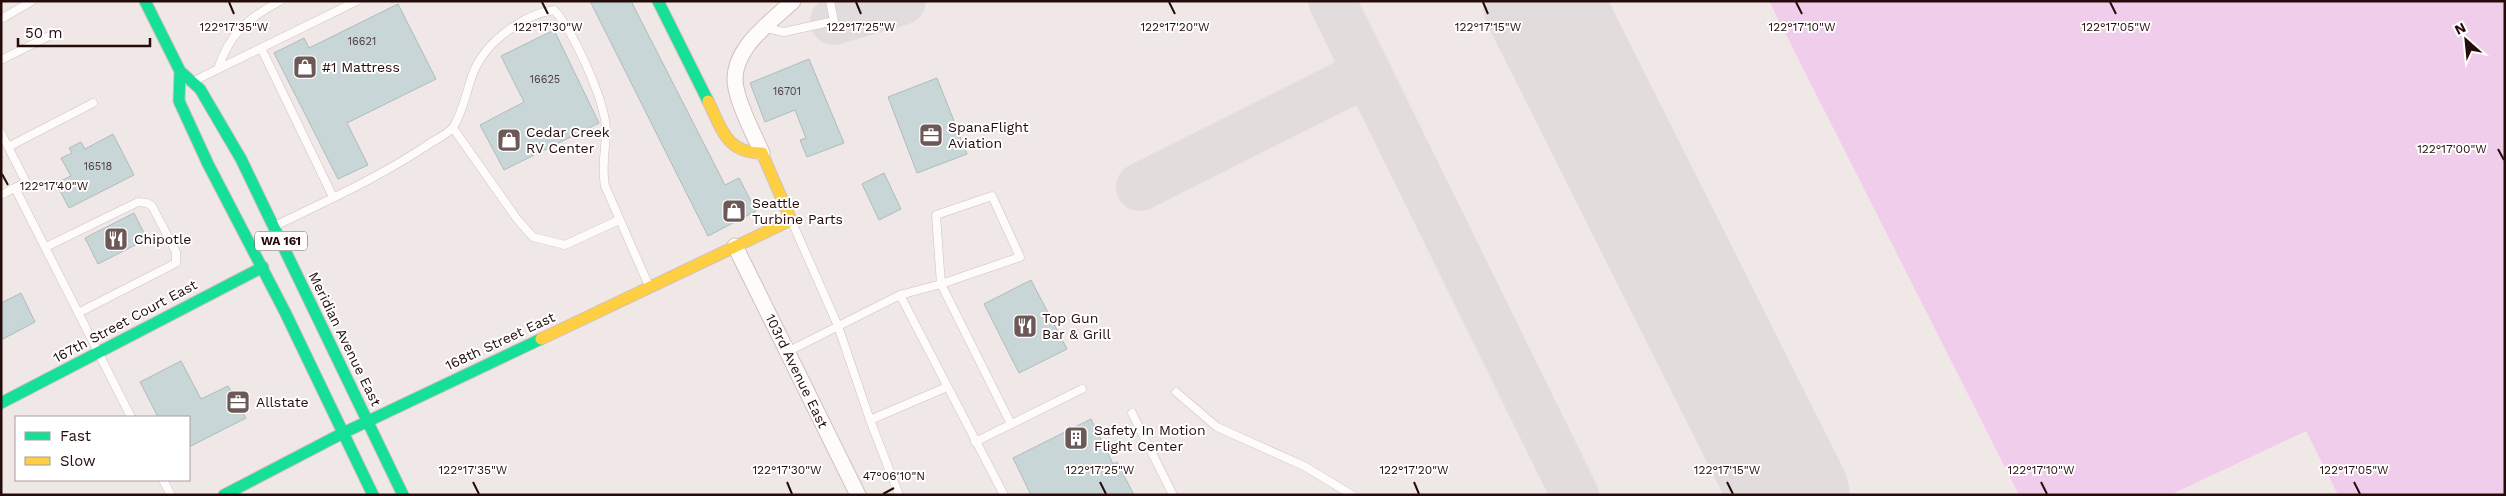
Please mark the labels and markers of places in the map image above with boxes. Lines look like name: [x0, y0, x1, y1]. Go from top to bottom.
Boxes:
shop icon: #1 Mattress: [292, 54, 318, 80]
place label: #1 Mattress: [322, 59, 400, 75]
place label: SpanaFlight Aviation: [948, 119, 1029, 151]
office icon: SpanaFlight Aviation: [918, 122, 944, 148]
place label: Cedar Creek RV Center: [526, 124, 610, 156]
shop icon: Cedar Creek RV Center: [496, 127, 522, 153]
place label: Seattle Turbine Parts: [752, 195, 843, 227]
shop icon: Seattle Turbine Parts: [721, 198, 747, 224]
restaurant icon: Chipotle: [103, 226, 129, 252]
place label: Chipotle: [134, 231, 191, 247]
place label: Top Gun Bar & Grill: [1042, 310, 1112, 342]
restaurant icon: Top Gun Bar & Grill: [1012, 313, 1038, 339]
office icon: Allstate: [225, 389, 251, 415]
place label: Allstate: [256, 394, 309, 410]
place label: Safety In Motion Flight Center: [1094, 422, 1206, 454]
building icon: Safety In Motion Flight Center: [1063, 425, 1089, 451]

